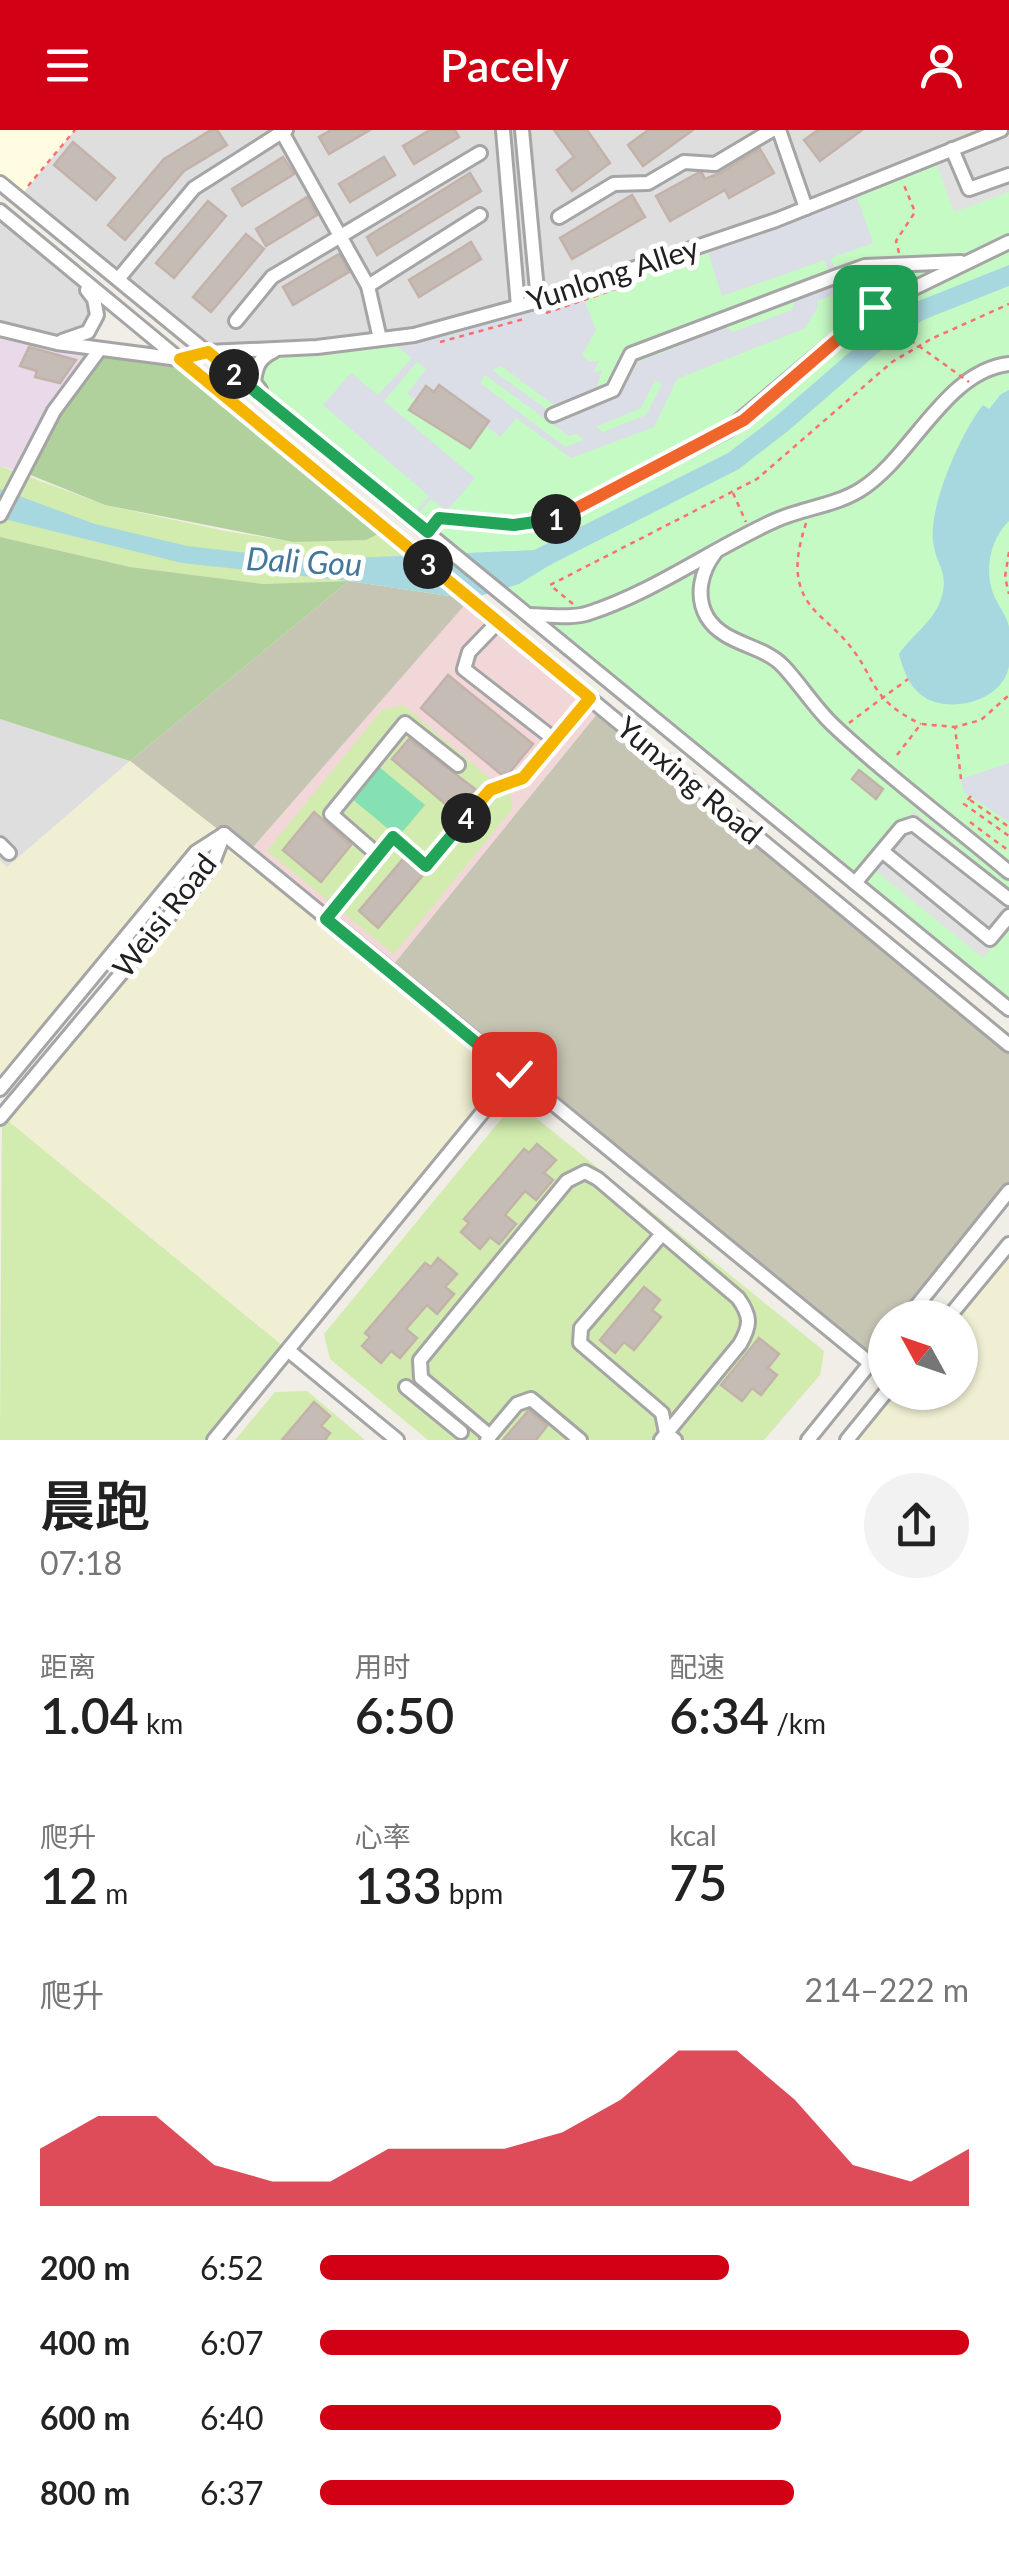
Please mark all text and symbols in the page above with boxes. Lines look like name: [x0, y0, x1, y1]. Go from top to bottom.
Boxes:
icon: menu: [40, 38, 95, 93]
text: Pacely: [440, 38, 569, 92]
icon: person: [914, 38, 969, 93]
street label: Yunlong Alley: [522, 228, 703, 318]
pin: [833, 265, 918, 350]
icon: arrive: [848, 280, 903, 335]
pin: 2: [209, 349, 259, 399]
text: 2: [226, 357, 242, 391]
pin: 1: [531, 494, 581, 544]
text: 1: [548, 502, 564, 536]
water label: Dali Gou: [245, 538, 363, 583]
pin: 3: [403, 539, 453, 589]
text: 3: [420, 547, 436, 581]
street label: Yunxing Road: [610, 708, 770, 851]
pin: 4: [441, 793, 491, 843]
text: 4: [458, 801, 474, 835]
street label: Weisi Road: [104, 846, 223, 984]
pin: [472, 1032, 557, 1117]
icon: check: [487, 1047, 542, 1102]
north arrow: [868, 1300, 978, 1410]
map controls: [868, 1300, 978, 1410]
text: 晨跑: [40, 1472, 150, 1538]
button: share: [864, 1473, 969, 1578]
text: 07:18: [40, 1543, 122, 1582]
text: 距离: [40, 1649, 96, 1683]
text: 用时: [355, 1649, 411, 1683]
text: 配速: [669, 1649, 725, 1683]
text: 1.04: [40, 1685, 139, 1745]
text: 6:50: [355, 1685, 454, 1745]
text: 6:34: [669, 1685, 769, 1745]
text: km: [139, 1706, 183, 1740]
text: /km: [769, 1706, 826, 1740]
text: kcal: [669, 1818, 717, 1852]
text: 爬升: [40, 1819, 96, 1853]
text: 心率: [355, 1819, 411, 1853]
text: 75: [669, 1852, 727, 1912]
text: 12: [40, 1855, 98, 1915]
text: 133: [355, 1855, 442, 1915]
text: m: [98, 1876, 128, 1910]
text: bpm: [442, 1876, 503, 1910]
text: 214–222 m: [805, 1970, 969, 2009]
text: 爬升: [40, 1975, 104, 2014]
text: 200 m: [40, 2248, 130, 2287]
text: 6:52: [200, 2248, 264, 2287]
text: 400 m: [40, 2323, 130, 2362]
text: 6:07: [200, 2323, 264, 2362]
text: 600 m: [40, 2398, 130, 2437]
text: 6:40: [200, 2398, 264, 2437]
text: 800 m: [40, 2473, 130, 2512]
text: 6:37: [200, 2473, 264, 2512]

